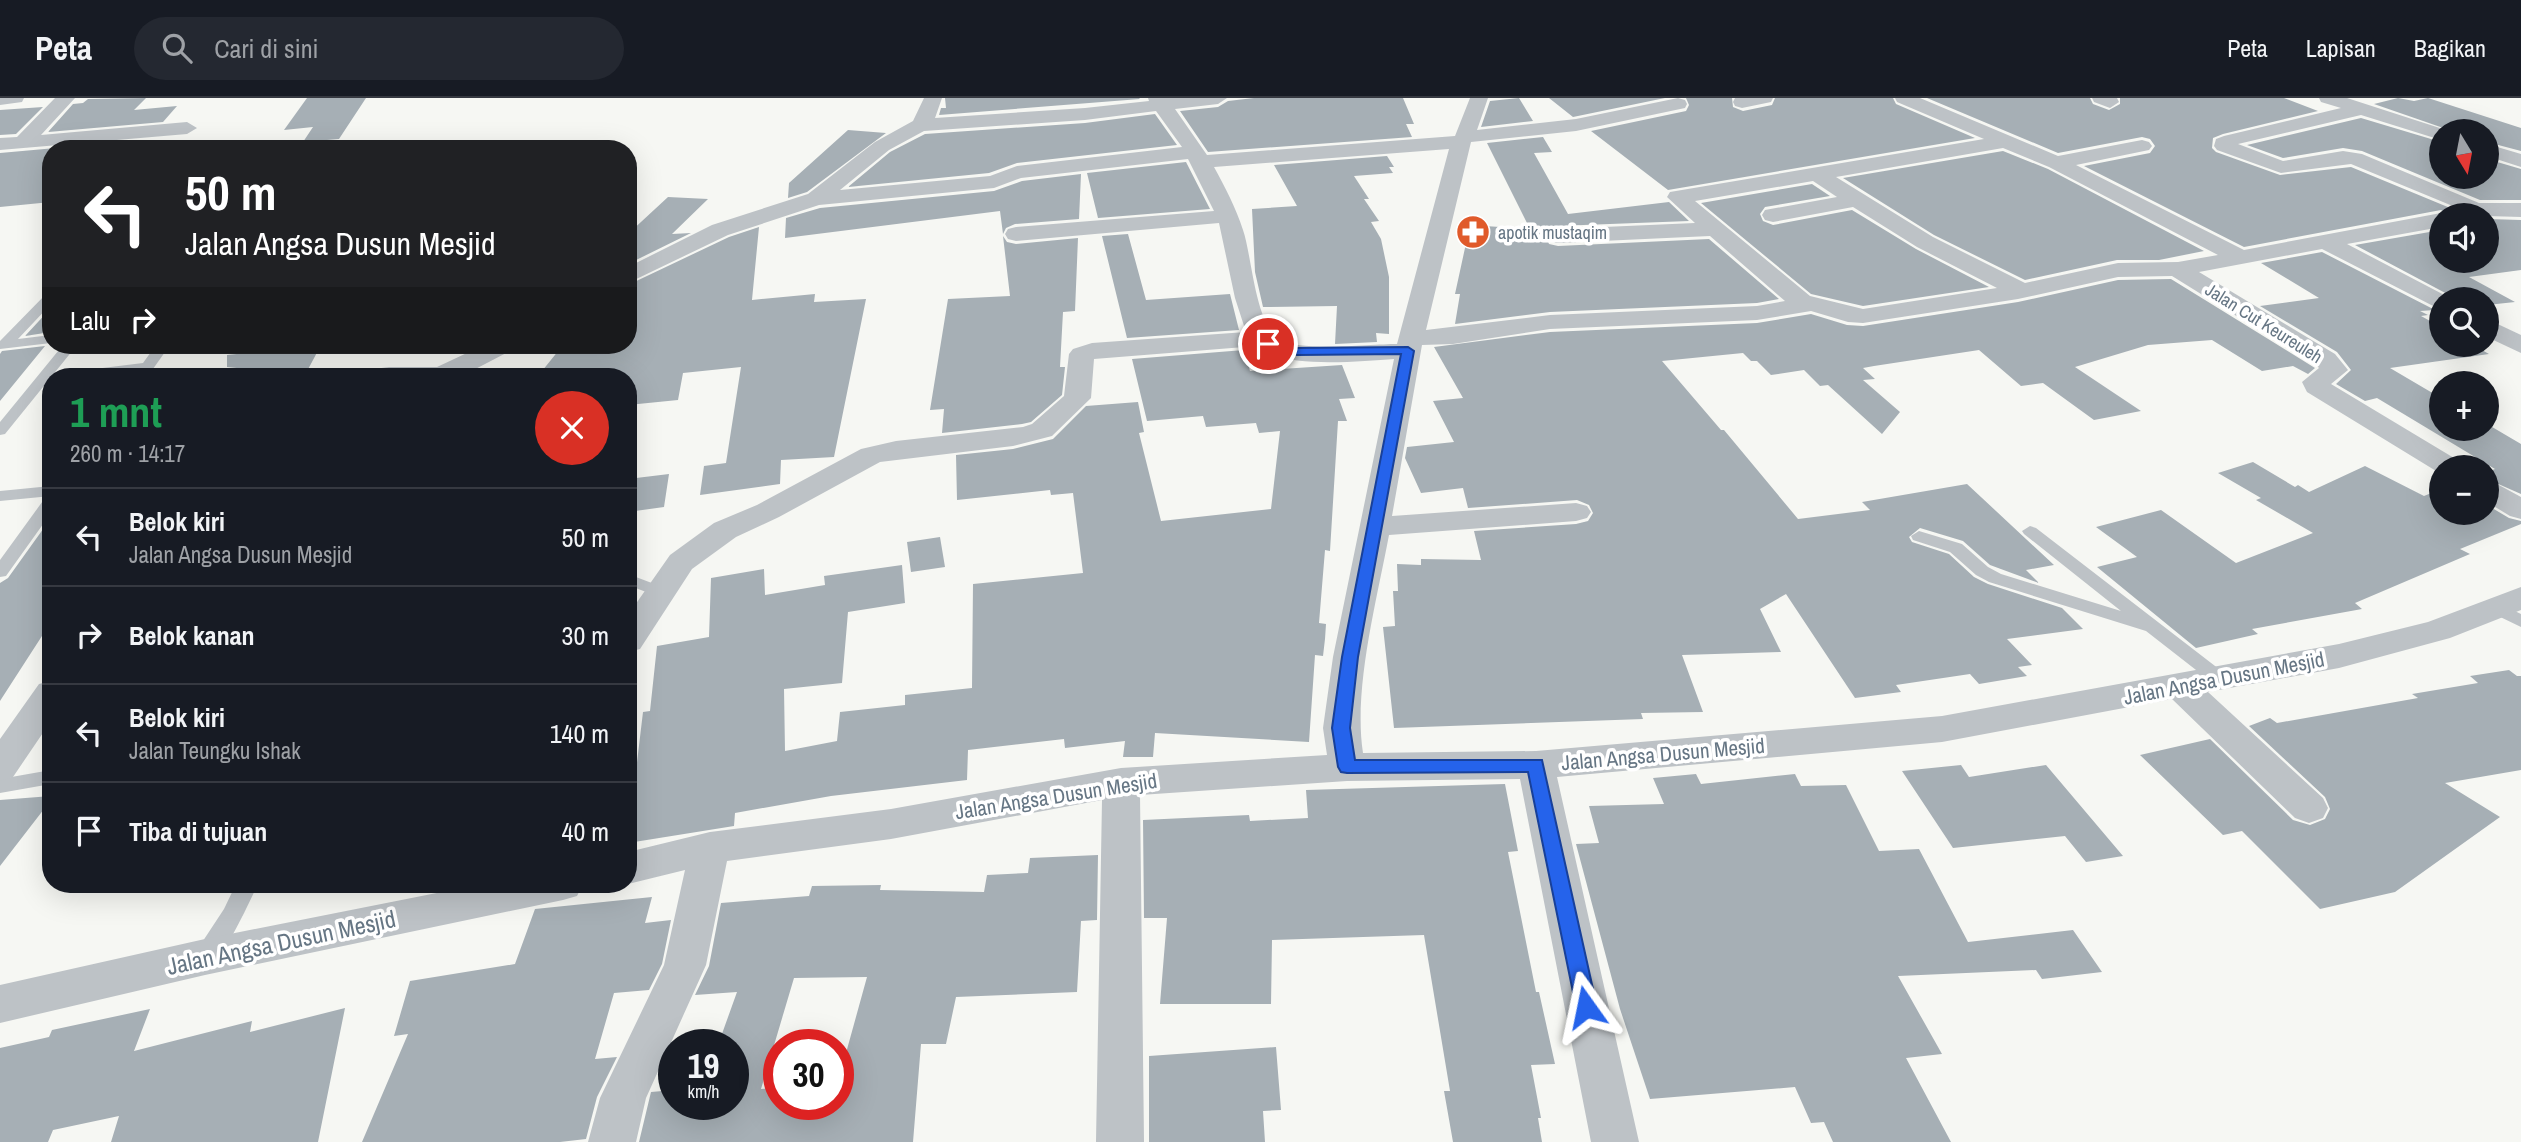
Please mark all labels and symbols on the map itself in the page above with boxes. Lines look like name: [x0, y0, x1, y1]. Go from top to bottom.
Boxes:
north arrow: [2429, 119, 2499, 189]
pharmacy icon: apotik mustaqim: [1454, 213, 1492, 251]
place label: apotik mustaqim: [1498, 220, 1607, 245]
street label: Jalan Cut Keureuleh: [2201, 277, 2327, 369]
pin: [1238, 314, 1298, 374]
street label: Jalan Angsa Dusun Mesjid: [2121, 644, 2327, 712]
street label: Jalan Angsa Dusun Mesjid: [1560, 731, 1766, 777]
street label: Jalan Angsa Dusun Mesjid: [953, 766, 1159, 826]
street label: Jalan Angsa Dusun Mesjid: [164, 902, 398, 982]
position arrow: [1549, 970, 1623, 1044]
speed limit sign: 30: [763, 1029, 854, 1120]

